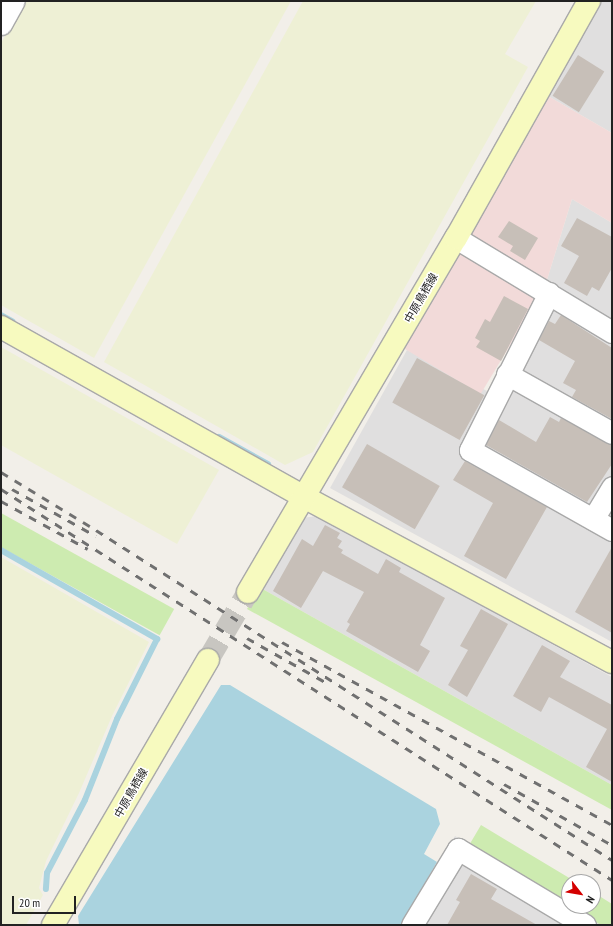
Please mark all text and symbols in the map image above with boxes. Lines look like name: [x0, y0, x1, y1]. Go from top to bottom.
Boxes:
street label: 中原鳥栖線: [402, 271, 440, 325]
street label: 中原鳥栖線: [112, 766, 150, 820]
north arrow: [561, 874, 601, 914]
scale bar: [14, 888, 78, 914]
text: N: [583, 894, 598, 906]
text: 20 m: [19, 895, 40, 910]

